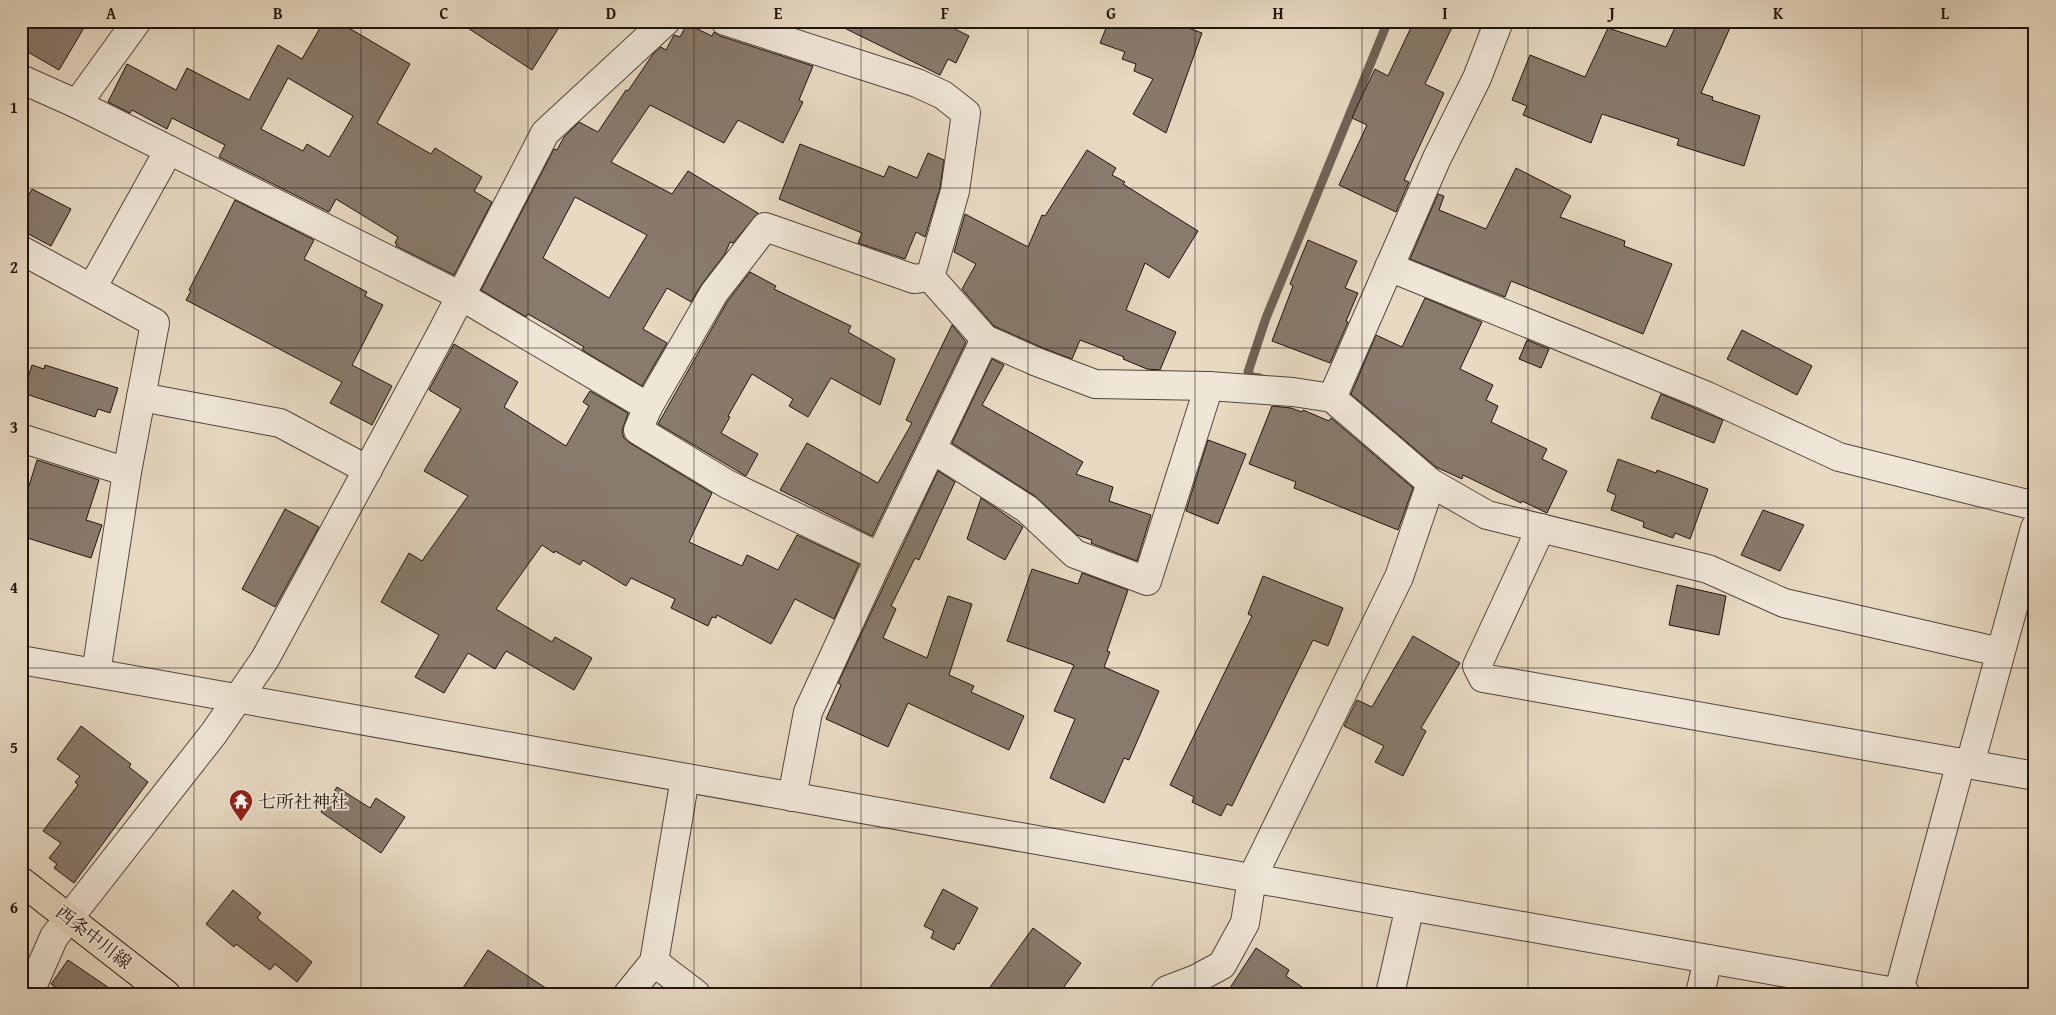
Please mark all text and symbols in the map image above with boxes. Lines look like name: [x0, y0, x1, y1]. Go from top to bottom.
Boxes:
text: A: [106, 1, 117, 25]
text: B: [273, 1, 283, 25]
text: C: [439, 1, 449, 25]
text: D: [606, 1, 616, 25]
text: E: [774, 1, 783, 25]
text: F: [941, 1, 949, 25]
text: G: [1106, 1, 1116, 25]
text: H: [1272, 1, 1284, 25]
text: I: [1442, 1, 1448, 25]
text: J: [1606, 1, 1615, 25]
text: K: [1773, 1, 1784, 25]
text: L: [1941, 1, 1950, 25]
text: 1: [10, 95, 18, 119]
text: 2: [10, 255, 18, 279]
text: 3: [10, 415, 18, 439]
text: 4: [10, 575, 18, 599]
text: 5: [10, 735, 18, 759]
temple icon: 七所社神社: [228, 788, 254, 822]
place label: 七所社神社: [258, 788, 348, 815]
text: 6: [10, 895, 18, 919]
street label: 西条中川線: [50, 899, 138, 975]

